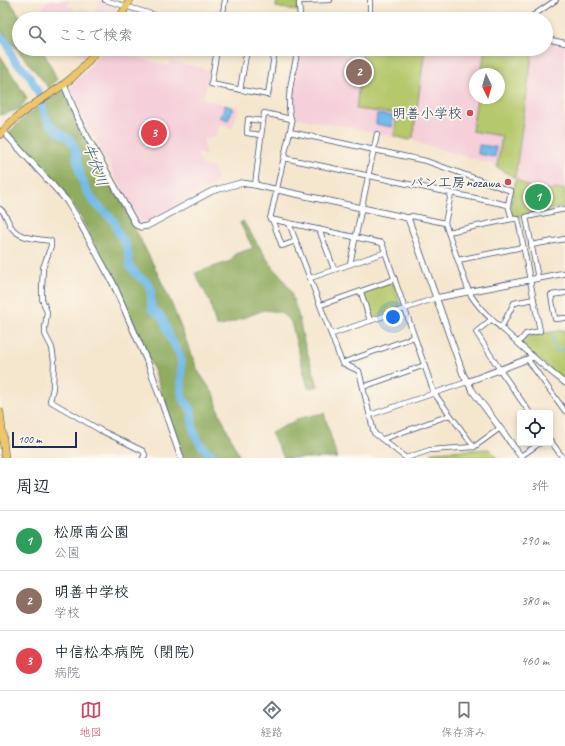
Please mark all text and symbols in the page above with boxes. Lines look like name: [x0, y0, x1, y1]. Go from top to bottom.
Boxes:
search box: [12, 12, 553, 56]
icon: search: [26, 23, 48, 45]
text: ここで検索: [58, 26, 133, 45]
pin: 2: [346, 57, 372, 87]
north arrow: [469, 68, 505, 104]
place label: 明善小学校: [392, 105, 462, 122]
marker: 明善小学校: [465, 108, 475, 118]
pin: 3: [141, 118, 167, 148]
water label: 牛伏川: [78, 141, 112, 189]
place label: パン工房nozawa: [410, 174, 501, 191]
marker: パン工房nozawa: [503, 177, 513, 187]
pin: 1: [525, 182, 551, 212]
your location: [383, 307, 403, 327]
map controls: [517, 410, 553, 446]
button: locate: [517, 410, 553, 446]
scale bar: [12, 430, 77, 449]
text: 100 m: [18, 432, 42, 446]
text: 周辺: [16, 476, 50, 497]
text: 3件: [530, 478, 549, 494]
text: 松原南公園: [54, 523, 129, 542]
text: 1: [26, 533, 32, 549]
text: 290 m: [521, 533, 549, 549]
text: 公園: [54, 545, 80, 561]
text: 明善中学校: [54, 583, 129, 602]
text: 2: [26, 593, 32, 609]
text: 380 m: [521, 593, 549, 609]
text: 学校: [54, 605, 80, 621]
text: 中信松本病院（閉院）: [54, 643, 204, 662]
text: 3: [26, 653, 32, 669]
text: 460 m: [521, 653, 549, 669]
text: 病院: [54, 665, 80, 681]
tab: 地図: [80, 699, 102, 739]
tab: 経路: [261, 699, 283, 739]
tab: 保存済み: [442, 699, 486, 739]

